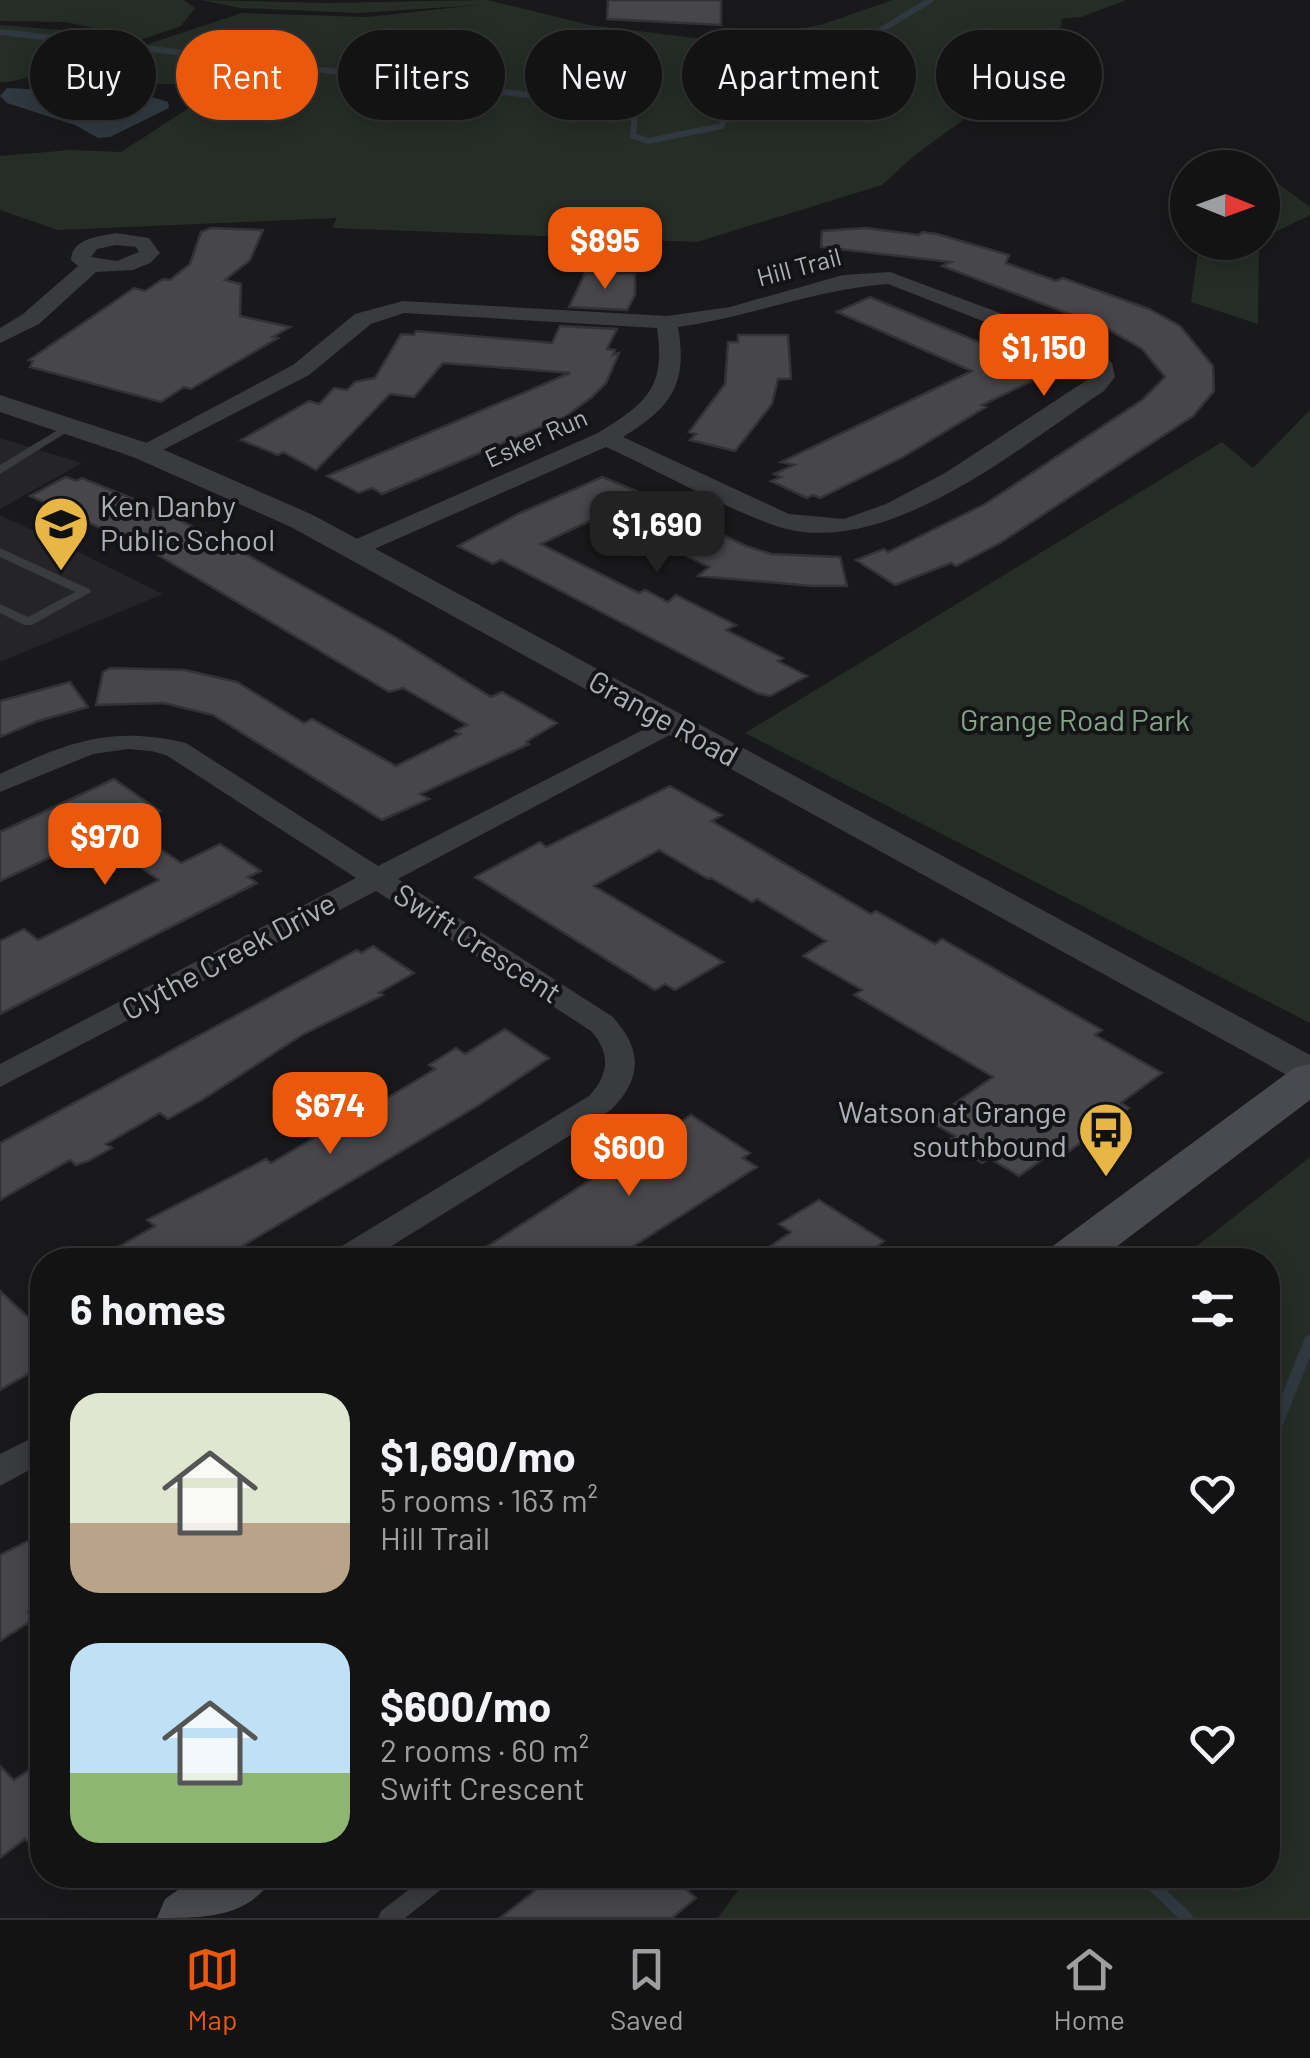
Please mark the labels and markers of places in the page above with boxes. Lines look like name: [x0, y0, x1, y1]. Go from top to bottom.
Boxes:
pin: $895: [546, 207, 664, 292]
pin: $1,150: [963, 314, 1125, 399]
place label: Ken Danby Public School: [100, 487, 275, 557]
pin: $1,690: [576, 491, 738, 576]
school or university icon: Ken Danby Public School: [31, 494, 91, 573]
pin: $970: [46, 803, 164, 888]
pin: $674: [271, 1072, 389, 1157]
place label: Watson at Grange southbound: [838, 1093, 1067, 1163]
bus stop icon: Watson at Grange southbound: [1076, 1100, 1136, 1179]
pin: $600: [570, 1114, 688, 1199]

